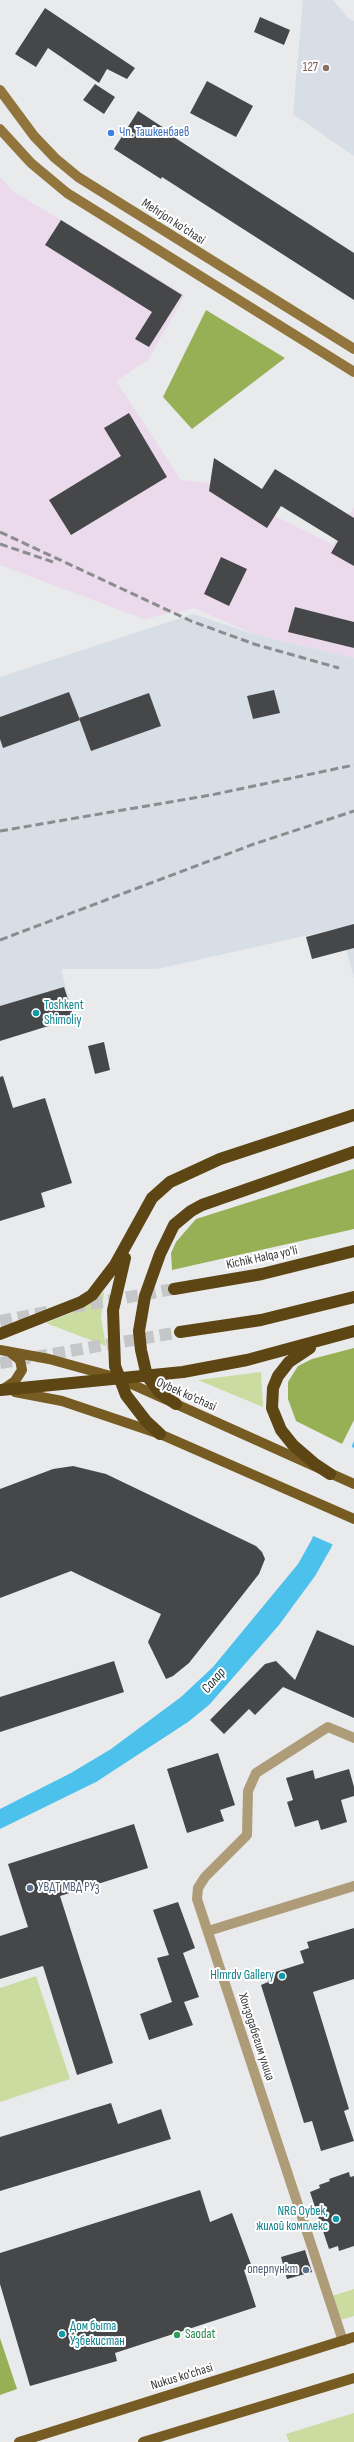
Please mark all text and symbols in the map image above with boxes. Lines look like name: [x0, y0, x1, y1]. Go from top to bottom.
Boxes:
place label: 127: [303, 60, 318, 76]
marker: 127: [321, 63, 331, 73]
place label: Чп. Ташкенбаев: [119, 125, 189, 141]
marker: Чп. Ташкенбаев: [106, 128, 116, 138]
street label: Mehrjon ko'chasi: [138, 196, 208, 248]
place label: Toshkent Shimoliy: [44, 998, 84, 1029]
marker: Toshkent Shimoliy: [31, 1008, 41, 1018]
street label: Kichik Halqa yo'li: [225, 1243, 299, 1273]
street label: Oybek ko'chasi: [154, 1375, 218, 1415]
water label: Салар: [198, 1665, 230, 1697]
place label: УВДТ МВД РУз: [38, 1880, 99, 1896]
marker: УВДТ МВД РУз: [25, 1883, 35, 1893]
place label: Hlmrdv Gallery: [210, 1968, 274, 1984]
marker: Hlmrdv Gallery: [277, 1971, 287, 1981]
street label: Хонзодабегим улица: [235, 1991, 277, 2083]
place label: NRG Oybek, жилой комплекс: [256, 2204, 328, 2235]
marker: NRG Oybek, жилой комплекс: [331, 2214, 341, 2224]
place label: оперпункт: [247, 2262, 298, 2278]
marker: оперпункт: [301, 2265, 311, 2275]
place label: Дом быта Узбекистан: [70, 2319, 125, 2350]
place label: Saodat: [185, 2327, 215, 2343]
marker: Дом быта Узбекистан: [57, 2329, 67, 2339]
marker: Saodat: [172, 2330, 182, 2340]
street label: Nukus ko'chasi: [149, 2360, 215, 2394]

